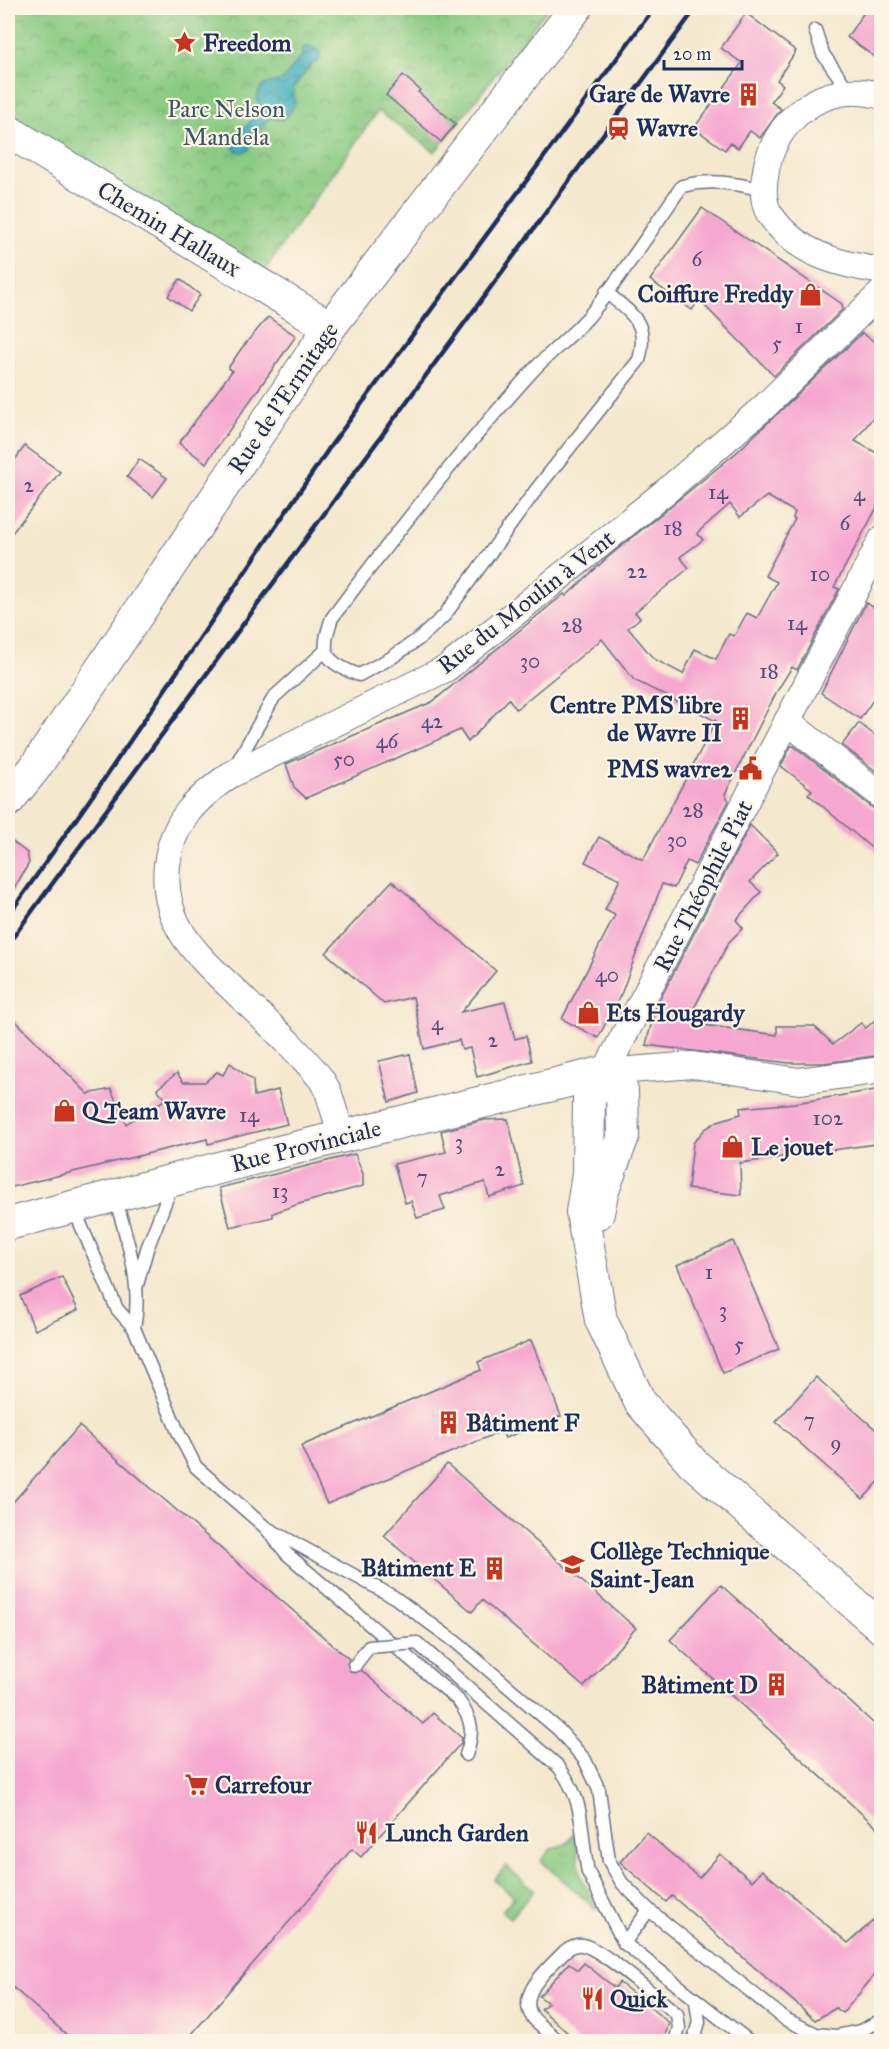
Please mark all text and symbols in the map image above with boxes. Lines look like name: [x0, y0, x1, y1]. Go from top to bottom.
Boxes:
place label: Freedom: [203, 28, 292, 58]
place icon: Freedom: [172, 30, 198, 56]
scale bar: [664, 33, 742, 71]
text: 20 m: [673, 43, 711, 65]
place label: Gare de Wavre: [589, 79, 730, 109]
building icon: Gare de Wavre: [735, 81, 761, 107]
park label: Parc Nelson Mandela: [167, 94, 285, 152]
place label: Wavre: [636, 113, 698, 143]
station icon: Wavre: [605, 115, 631, 141]
street label: Chemin Hallaux: [92, 174, 246, 284]
house number: 6: [692, 246, 704, 272]
place label: Coiffure Freddy: [638, 279, 795, 309]
shop icon: Coiffure Freddy: [798, 281, 824, 307]
house number: 1: [795, 313, 803, 339]
street label: Rue de l'Ermitage: [221, 316, 345, 480]
house number: 5: [772, 330, 782, 356]
house number: 2: [24, 472, 35, 498]
house number: 14: [708, 479, 729, 505]
house number: 4: [853, 481, 866, 507]
house number: 6: [840, 510, 852, 536]
house number: 18: [663, 515, 683, 541]
street label: Rue du Moulin à Vent: [431, 523, 621, 681]
house number: 22: [627, 558, 648, 584]
house number: 10: [810, 561, 830, 587]
house number: 14: [787, 610, 808, 636]
house number: 28: [561, 612, 583, 638]
house number: 30: [520, 648, 540, 674]
house number: 18: [759, 658, 779, 684]
place label: Centre PMS libre de Wavre II: [550, 690, 722, 748]
building icon: Centre PMS libre de Wavre II: [727, 706, 753, 732]
house number: 42: [421, 708, 444, 734]
house number: 46: [376, 728, 399, 754]
house number: 50: [333, 746, 355, 772]
place label: PMS wavre2: [607, 754, 733, 784]
public building icon: PMS wavre2: [737, 756, 763, 782]
street label: Rue Théophile Piat: [647, 795, 759, 977]
house number: 28: [682, 797, 704, 823]
house number: 30: [667, 827, 687, 853]
house number: 40: [595, 962, 619, 988]
place label: Ets Hougardy: [606, 998, 746, 1028]
shop icon: Ets Hougardy: [575, 1000, 601, 1026]
house number: 4: [431, 1010, 444, 1036]
house number: 2: [488, 1027, 499, 1053]
place label: Q Team Wavre: [82, 1096, 226, 1126]
shop icon: Q Team Wavre: [51, 1098, 77, 1124]
house number: 14: [239, 1102, 260, 1128]
house number: 102: [813, 1105, 844, 1131]
street label: Rue Provinciale: [228, 1113, 384, 1179]
house number: 3: [455, 1129, 463, 1155]
place label: Le jouet: [751, 1132, 834, 1162]
shop icon: Le jouet: [720, 1134, 746, 1160]
house number: 2: [495, 1156, 506, 1182]
house number: 7: [416, 1164, 428, 1190]
house number: 13: [272, 1178, 288, 1204]
house number: 1: [705, 1259, 713, 1285]
house number: 3: [719, 1297, 727, 1323]
house number: 5: [734, 1331, 744, 1357]
house number: 7: [803, 1407, 815, 1433]
place label: Bâtiment F: [466, 1408, 580, 1438]
building icon: Bâtiment F: [435, 1410, 461, 1436]
house number: 9: [830, 1430, 842, 1456]
place label: Collège Technique Saint-Jean: [590, 1536, 769, 1594]
school or university icon: Collège Technique Saint-Jean: [559, 1552, 585, 1578]
place label: Bâtiment E: [361, 1553, 476, 1583]
building icon: Bâtiment E: [481, 1555, 507, 1581]
place label: Bâtiment D: [641, 1670, 758, 1700]
building icon: Bâtiment D: [763, 1672, 789, 1698]
place label: Carrefour: [215, 1770, 312, 1800]
supermarket icon: Carrefour: [184, 1772, 210, 1798]
place label: Lunch Garden: [385, 1818, 529, 1848]
restaurant icon: Lunch Garden: [354, 1820, 380, 1846]
place label: Quick: [610, 1984, 668, 2014]
restaurant icon: Quick: [579, 1986, 605, 2012]

